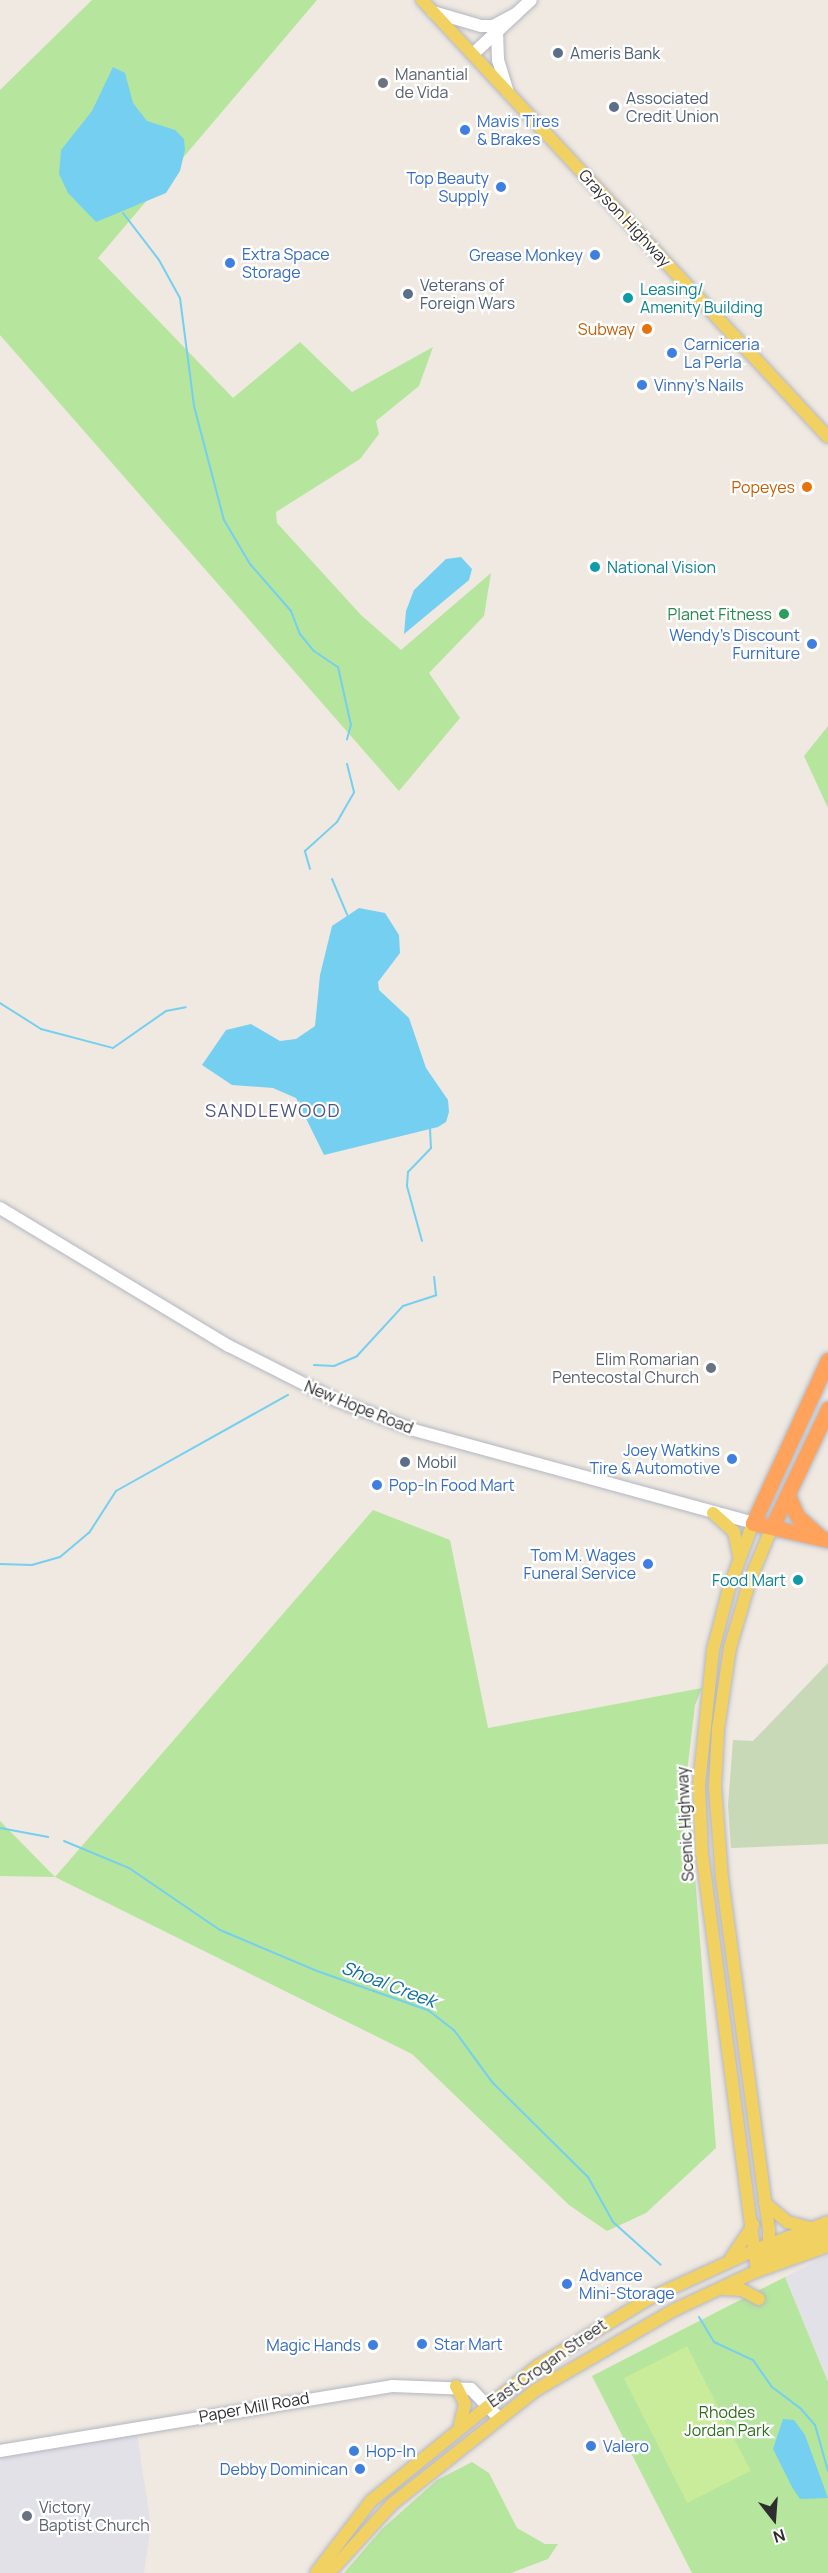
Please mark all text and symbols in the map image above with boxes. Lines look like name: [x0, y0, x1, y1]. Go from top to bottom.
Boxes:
place label: Ameris Bank: [570, 43, 660, 63]
marker: Ameris Bank: [551, 46, 565, 60]
place label: Manantial de Vida: [395, 64, 468, 102]
marker: Manantial de Vida: [376, 76, 390, 90]
place label: Associated Credit Union: [626, 88, 719, 126]
marker: Associated Credit Union: [607, 100, 621, 114]
place label: Mavis Tires & Brakes: [477, 111, 559, 149]
marker: Mavis Tires & Brakes: [458, 123, 472, 137]
street label: Grayson Highway: [575, 165, 675, 271]
place label: Top Beauty Supply: [407, 168, 489, 206]
marker: Top Beauty Supply: [494, 180, 508, 194]
place label: Extra Space Storage: [242, 244, 330, 282]
place label: Grease Monkey: [469, 245, 583, 265]
marker: Grease Monkey: [588, 248, 602, 262]
marker: Extra Space Storage: [223, 256, 237, 270]
place label: Veterans of Foreign Wars: [420, 275, 515, 313]
place label: Leasing/ Amenity Building: [640, 279, 763, 317]
marker: Veterans of Foreign Wars: [401, 287, 415, 301]
marker: Leasing/ Amenity Building: [621, 291, 635, 305]
place label: Subway: [578, 319, 635, 339]
marker: Subway: [640, 322, 654, 336]
place label: Carniceria La Perla: [684, 334, 760, 372]
marker: Carniceria La Perla: [665, 346, 679, 360]
place label: Vinny's Nails: [654, 375, 744, 395]
marker: Vinny's Nails: [635, 378, 649, 392]
place label: Popeyes: [731, 477, 795, 497]
marker: Popeyes: [800, 480, 814, 494]
place label: National Vision: [607, 557, 716, 577]
marker: National Vision: [588, 560, 602, 574]
place label: Planet Fitness: [667, 604, 772, 624]
marker: Planet Fitness: [777, 607, 791, 621]
place label: Wendy's Discount Furniture: [669, 625, 800, 663]
marker: Wendy's Discount Furniture: [805, 637, 819, 651]
district label: SANDLEWOOD: [205, 1099, 341, 1121]
place label: Elim Romarian Pentecostal Church: [552, 1349, 699, 1387]
marker: Elim Romarian Pentecostal Church: [704, 1361, 718, 1375]
street label: New Hope Road: [302, 1376, 416, 1438]
place label: Joey Watkins Tire & Automotive: [589, 1440, 720, 1478]
place label: Mobil: [417, 1452, 457, 1472]
marker: Joey Watkins Tire & Automotive: [725, 1452, 739, 1466]
marker: Mobil: [398, 1455, 412, 1469]
place label: Pop-In Food Mart: [389, 1475, 515, 1495]
marker: Pop-In Food Mart: [370, 1478, 384, 1492]
place label: Tom M. Wages Funeral Service: [524, 1545, 636, 1583]
marker: Tom M. Wages Funeral Service: [641, 1557, 655, 1571]
place label: Food Mart: [712, 1570, 786, 1590]
marker: Food Mart: [791, 1573, 805, 1587]
street label: Scenic Highway: [672, 1766, 698, 1882]
water label: Shoal Creek: [339, 1956, 439, 2012]
place label: Advance Mini-Storage: [579, 2265, 675, 2303]
marker: Advance Mini-Storage: [560, 2277, 574, 2291]
street label: East Crogan Street: [484, 2315, 610, 2411]
place label: Star Mart: [434, 2334, 503, 2354]
place label: Magic Hands: [266, 2335, 361, 2355]
marker: Star Mart: [415, 2337, 429, 2351]
marker: Magic Hands: [366, 2338, 380, 2352]
street label: Paper Mill Road: [197, 2388, 311, 2426]
park label: Rhodes Jordan Park: [684, 2402, 770, 2440]
place label: Valero: [603, 2436, 649, 2456]
marker: Valero: [584, 2439, 598, 2453]
place label: Hop-In: [366, 2441, 416, 2461]
marker: Hop-In: [347, 2444, 361, 2458]
place label: Debby Dominican: [220, 2459, 348, 2479]
marker: Debby Dominican: [353, 2462, 367, 2476]
north arrow: [744, 2489, 804, 2549]
place label: Victory Baptist Church: [39, 2497, 150, 2535]
marker: Victory Baptist Church: [20, 2509, 34, 2523]
text: N: [771, 2524, 788, 2548]

